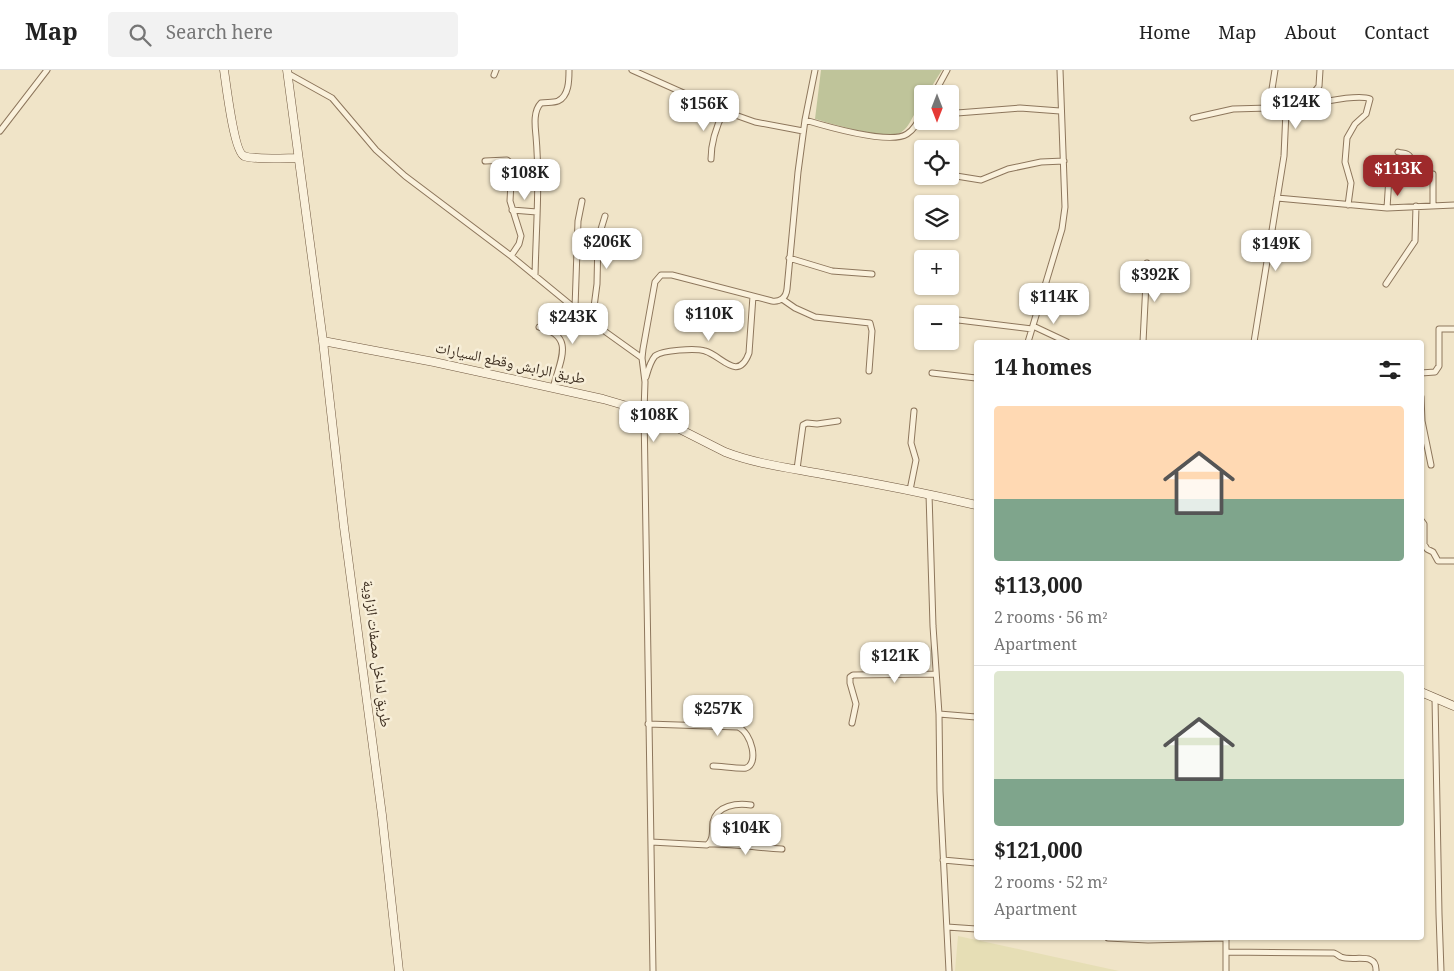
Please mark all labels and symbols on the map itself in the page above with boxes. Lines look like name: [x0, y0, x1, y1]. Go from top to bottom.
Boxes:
north arrow: [914, 85, 959, 130]
pin: $124K: [1261, 88, 1331, 130]
pin: $156K: [669, 90, 739, 132]
pin: $113K: [1363, 154, 1433, 197]
pin: $108K: [490, 158, 560, 201]
pin: $206K: [572, 228, 642, 270]
pin: $149K: [1241, 230, 1311, 272]
pin: $392K: [1120, 260, 1190, 303]
pin: $114K: [1019, 282, 1089, 325]
pin: $110K: [674, 300, 744, 342]
pin: $243K: [538, 302, 608, 345]
street label: طريق الرابش وقطع السيارات: [432, 336, 588, 394]
pin: $108K: [619, 400, 689, 443]
street label: طريق لداخل مصفات الزاوية: [353, 579, 397, 729]
pin: $121K: [860, 642, 930, 684]
pin: $257K: [683, 694, 753, 737]
pin: $104K: [711, 814, 781, 856]

